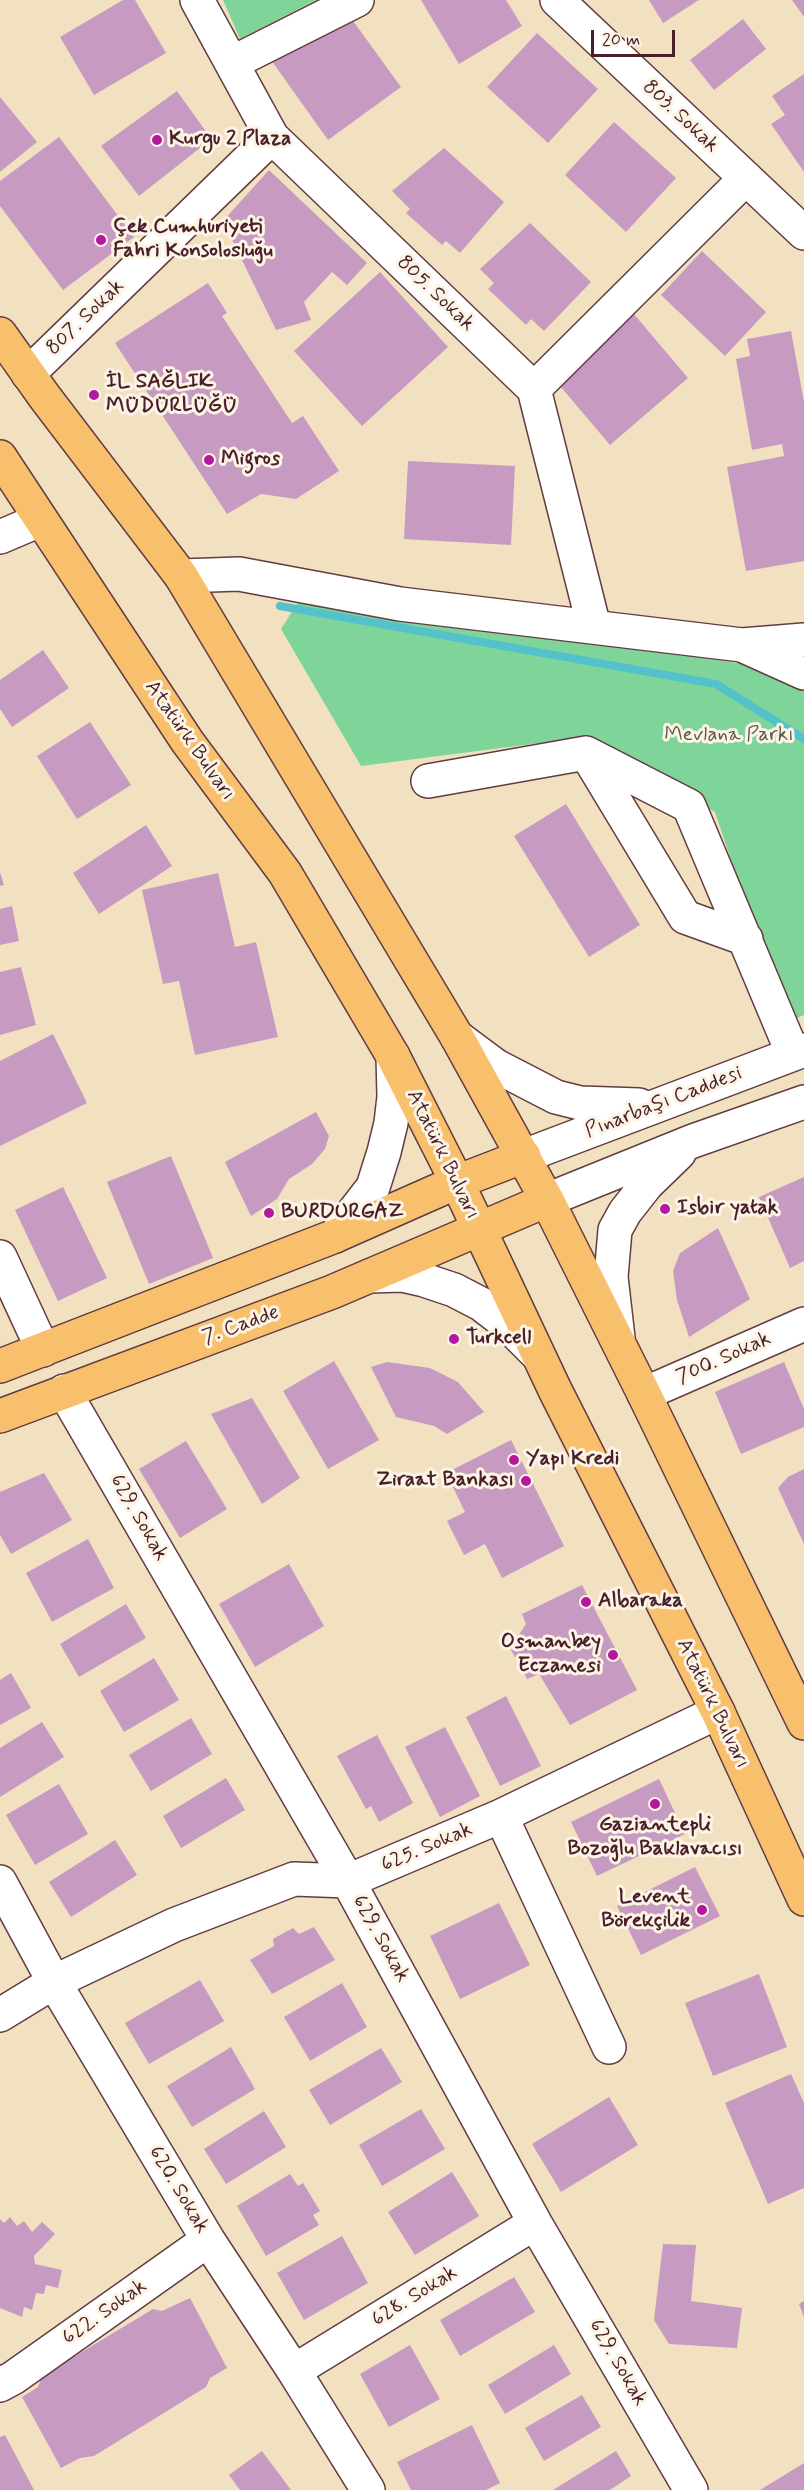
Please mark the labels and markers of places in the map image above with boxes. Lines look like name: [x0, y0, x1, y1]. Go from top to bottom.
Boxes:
place label: Kurgu 2 Plaza: [169, 127, 291, 153]
marker: Kurgu 2 Plaza: [150, 133, 164, 147]
place label: Çek Cumhuriyeti Fahri Konsolosluğu: [113, 215, 273, 265]
marker: Çek Cumhuriyeti Fahri Konsolosluğu: [94, 233, 108, 247]
place label: İL SAĞLIK MÜDÜRLÜĞÜ: [106, 370, 237, 420]
marker: İL SAĞLIK MÜDÜRLÜĞÜ: [87, 388, 101, 402]
place label: Migros: [221, 447, 280, 473]
marker: Migros: [202, 453, 216, 467]
place label: Isbir yatak: [677, 1196, 778, 1222]
place label: BURDURGAZ: [281, 1200, 403, 1226]
marker: Isbir yatak: [658, 1202, 672, 1216]
marker: BURDURGAZ: [262, 1206, 276, 1220]
place label: Turkcell: [466, 1326, 531, 1352]
marker: Turkcell: [447, 1332, 461, 1346]
place label: Yapı Kredi: [526, 1447, 619, 1473]
marker: Yapı Kredi: [507, 1453, 521, 1467]
place label: Ziraat Bankası: [376, 1468, 514, 1494]
marker: Ziraat Bankası: [519, 1474, 533, 1488]
place label: Albaraka: [598, 1589, 683, 1615]
marker: Albaraka: [579, 1595, 593, 1609]
place label: Osmanbey Eczanesi: [501, 1630, 601, 1680]
marker: Osmanbey Eczanesi: [606, 1648, 620, 1662]
marker: Gaziantepli Bozoğlu Baklavacısı: [648, 1797, 662, 1811]
place label: Gaziantepli Bozoğlu Baklavacısı: [568, 1813, 742, 1863]
place label: Levent Börekçilik: [601, 1885, 690, 1935]
marker: Levent Börekçilik: [695, 1903, 709, 1917]

